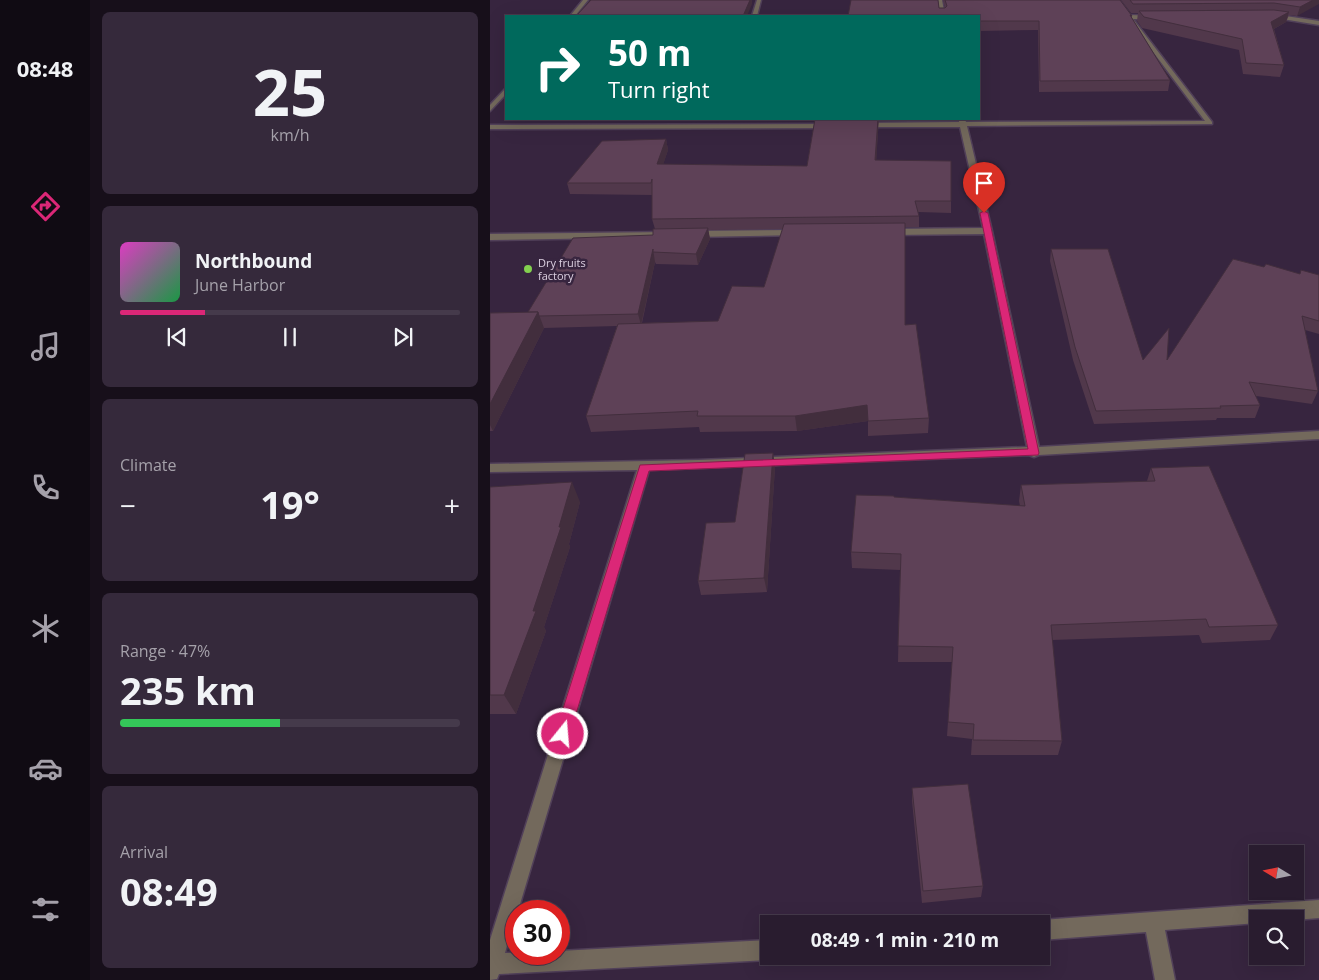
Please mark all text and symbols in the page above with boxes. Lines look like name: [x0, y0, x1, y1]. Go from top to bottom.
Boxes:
text: 50 m: [608, 29, 691, 76]
icon: right: [525, 35, 590, 100]
text: 25: [253, 47, 327, 135]
text: 08:48: [17, 53, 73, 83]
text: Turn right: [608, 74, 710, 104]
text: km/h: [271, 124, 309, 146]
pin: [963, 162, 1005, 213]
icon: arrive: [970, 169, 998, 197]
icon: directions: [28, 189, 63, 224]
text: Northbound: [195, 248, 312, 274]
place label: Dry fruits factory: [538, 255, 586, 283]
marker: Dry fruits factory: [522, 263, 534, 275]
text: June Harbor: [195, 274, 285, 296]
icon: previous: [163, 323, 191, 351]
icon: pause: [276, 323, 304, 351]
icon: next: [389, 323, 417, 351]
icon: music: [28, 329, 63, 364]
text: Climate: [120, 454, 177, 476]
icon: phone: [28, 470, 63, 505]
text: 19°: [260, 478, 320, 530]
text: −: [120, 486, 136, 524]
text: +: [444, 486, 460, 524]
icon: climate: [28, 611, 63, 646]
text: Range · 47%: [120, 640, 210, 662]
text: 235 km: [120, 664, 256, 716]
position arrow: [536, 707, 588, 759]
icon: car: [28, 751, 63, 786]
text: Arrival: [120, 841, 168, 863]
north arrow: [1249, 845, 1304, 900]
map controls: [1249, 845, 1304, 965]
text: 08:49: [120, 865, 218, 917]
icon: filters: [28, 892, 63, 927]
speed limit sign: 30: [505, 900, 570, 965]
button: search: [1249, 910, 1304, 965]
text: 08:49 · 1 min · 210 m: [811, 927, 999, 953]

